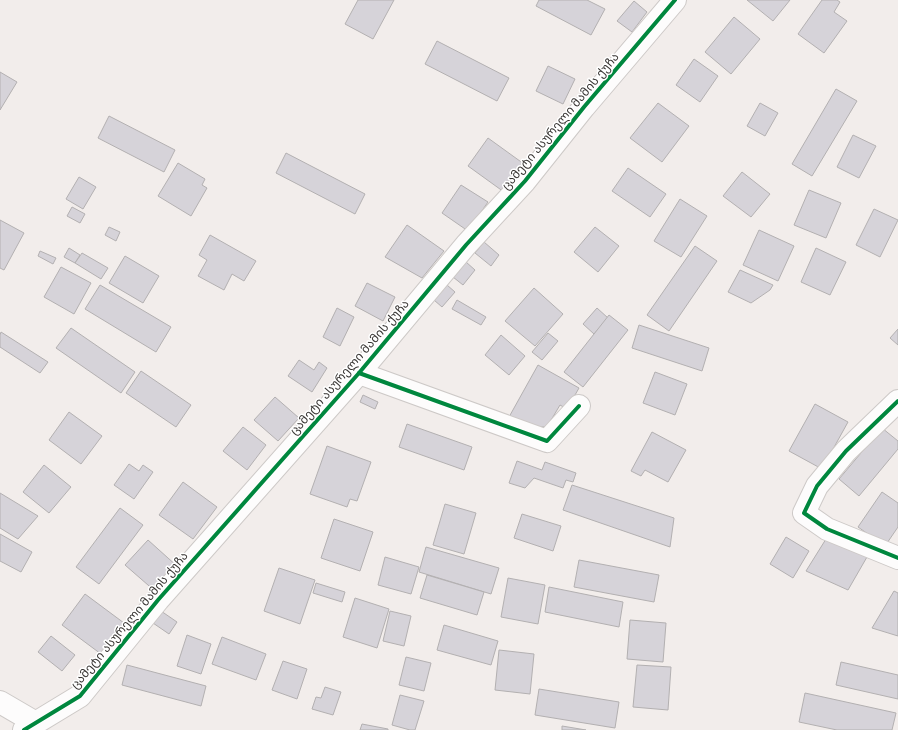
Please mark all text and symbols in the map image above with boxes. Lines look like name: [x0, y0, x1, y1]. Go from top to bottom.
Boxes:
street label: ცამეტი ასურელი მამის ქუჩა: [497, 49, 623, 193]
street label: ცამეტი ასურელი მამის ქუჩა: [285, 296, 413, 438]
street label: ცამეტი ასურელი მამის ქუჩა: [66, 548, 192, 692]

